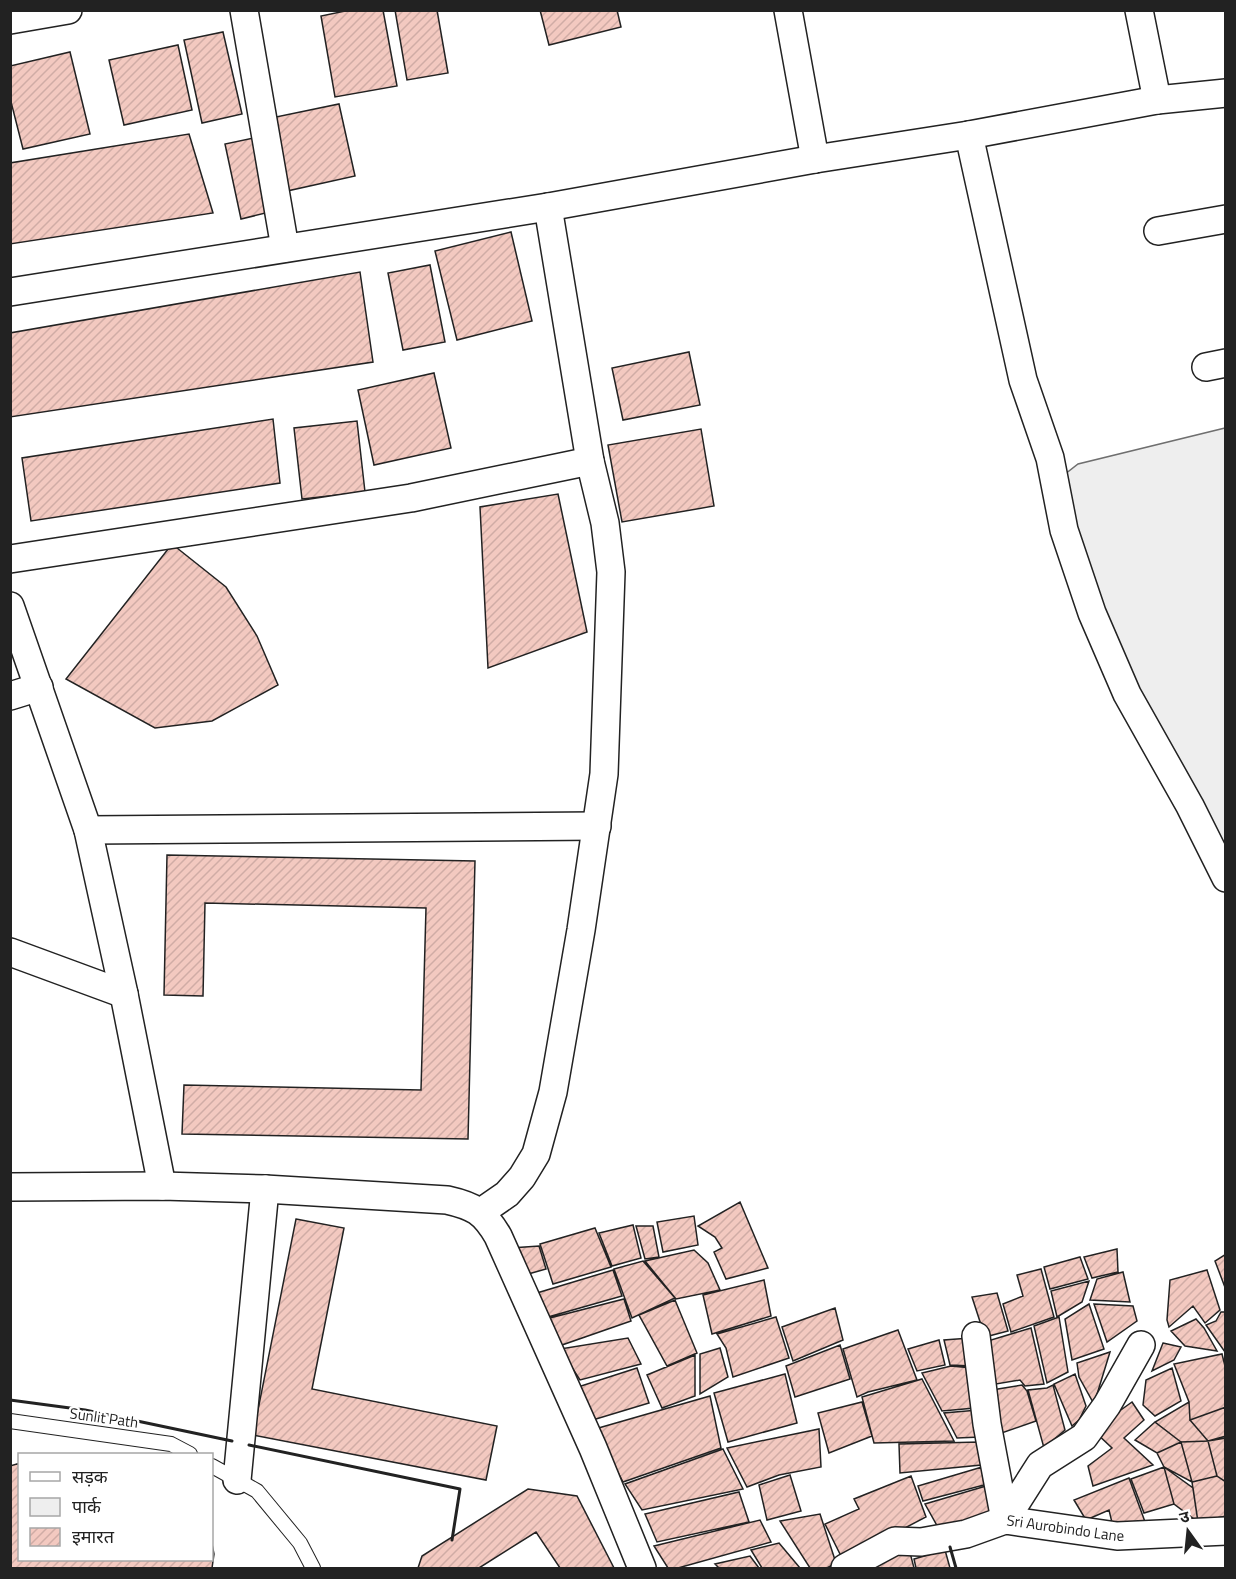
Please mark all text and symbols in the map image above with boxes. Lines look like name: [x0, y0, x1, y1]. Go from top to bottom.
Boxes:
street label: Sunlit Path: [68, 1401, 140, 1434]
legend: [18, 1453, 213, 1561]
text: सड़क: [72, 1463, 109, 1490]
text: पार्क: [72, 1493, 102, 1520]
north arrow: [1158, 1501, 1218, 1561]
text: उ: [1176, 1504, 1192, 1529]
street label: Sri Aurobindo Lane: [1005, 1508, 1125, 1547]
text: इमारत: [72, 1523, 115, 1550]

